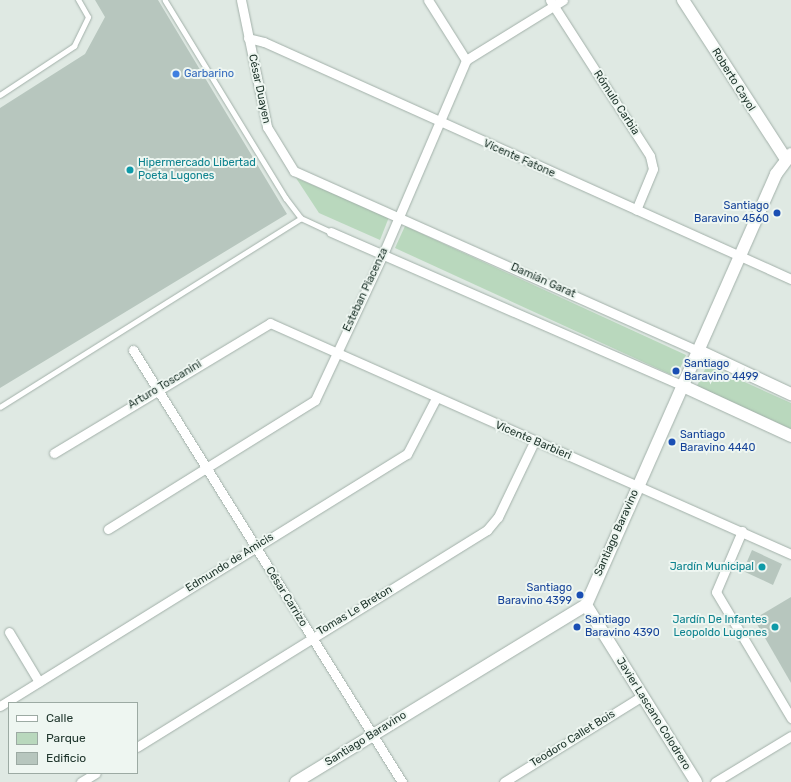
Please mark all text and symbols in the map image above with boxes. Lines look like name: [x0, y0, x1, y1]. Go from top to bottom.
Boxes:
street label: Roberto Cayol: [708, 46, 758, 114]
street label: César Duayen: [245, 53, 273, 125]
place label: Garbarino: [184, 67, 234, 81]
street label: Rómulo Carbia: [590, 68, 642, 138]
marker: Garbarino: [171, 69, 181, 79]
street label: Vicente Fatone: [481, 137, 557, 181]
place label: Hipermercado Libertad Poeta Lugones: [138, 157, 256, 183]
marker: Hipermercado Libertad Poeta Lugones: [125, 165, 135, 175]
place label: Santiago Baravino 4560: [694, 200, 769, 226]
marker: Santiago Baravino 4560: [772, 208, 782, 218]
street label: Esteban Piacenza: [341, 246, 391, 334]
street label: Damián Garat: [509, 261, 577, 301]
street label: Arturo Toscanini: [126, 358, 204, 412]
place label: Santiago Baravino 4499: [684, 358, 759, 384]
marker: Santiago Baravino 4499: [671, 366, 681, 376]
street label: Vicente Barbieri: [493, 419, 573, 463]
place label: Santiago Baravino 4440: [680, 429, 755, 455]
marker: Santiago Baravino 4440: [667, 437, 677, 447]
street label: Santiago Baravino: [592, 488, 642, 578]
street label: Edmundo de Amicis: [184, 531, 276, 595]
place label: Jardín Municipal: [670, 560, 754, 574]
marker: Jardín Municipal: [757, 562, 767, 572]
street label: César Carrizo: [262, 565, 310, 629]
place label: Santiago Baravino 4399: [498, 582, 572, 608]
street label: Tomas Le Breton: [315, 583, 395, 639]
marker: Santiago Baravino 4399: [575, 590, 585, 600]
place label: Santiago Baravino 4390: [585, 614, 660, 640]
place label: Jardín De Infantes Leopoldo Lugones: [672, 614, 767, 640]
marker: Santiago Baravino 4390: [572, 622, 582, 632]
marker: Jardín De Infantes Leopoldo Lugones: [770, 622, 780, 632]
street label: Javier Lascano Colodrero: [613, 655, 693, 773]
legend: [8, 702, 138, 774]
street label: Teodoro Callet Bois: [528, 708, 618, 770]
street label: Santiago Baravino: [323, 709, 409, 769]
text: Calle: [46, 711, 73, 725]
text: Parque: [46, 731, 86, 745]
text: Edificio: [46, 751, 86, 765]

